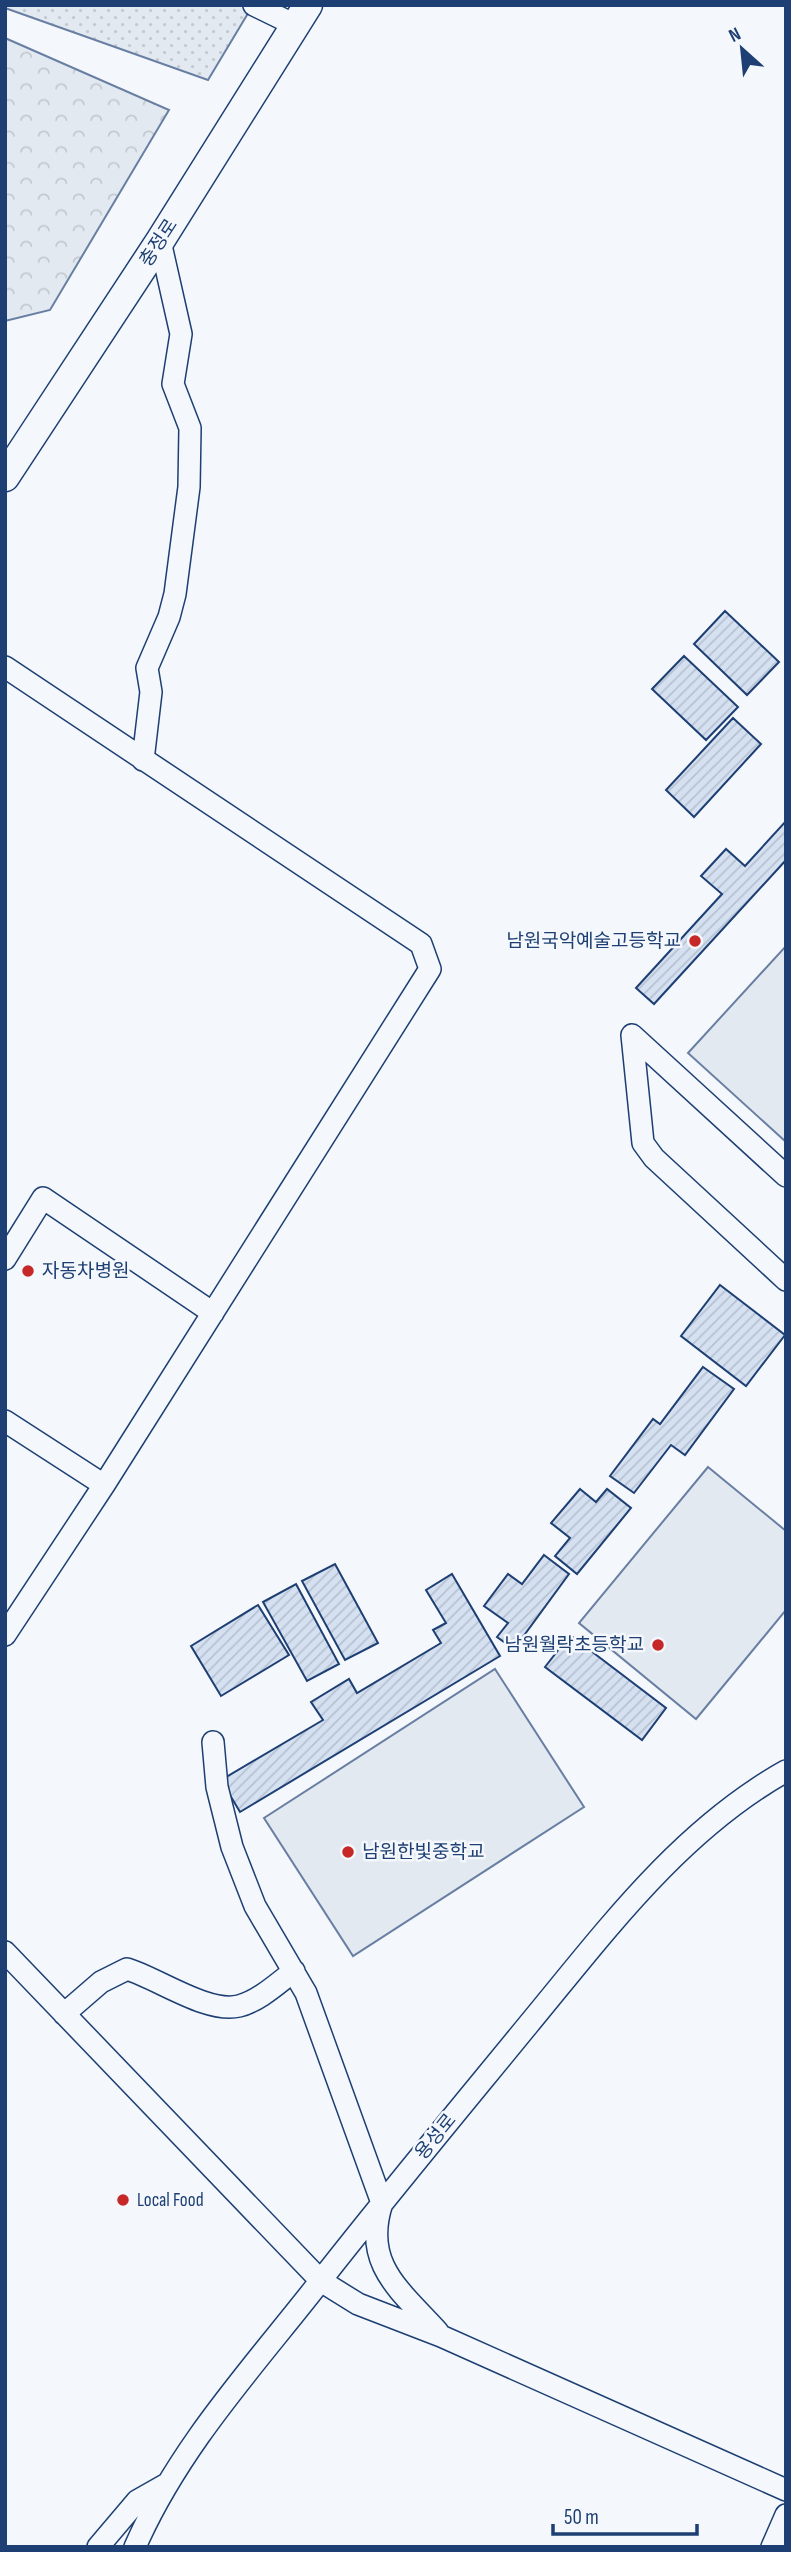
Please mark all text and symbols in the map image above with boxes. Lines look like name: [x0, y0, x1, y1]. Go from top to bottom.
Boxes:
north arrow: [707, 14, 777, 84]
text: N: [725, 23, 745, 48]
street label: 충정로: [135, 215, 183, 271]
place label: 남원국악예술고등학교: [506, 930, 681, 953]
marker: 남원국악예술고등학교: [687, 933, 703, 949]
place label: 자동차병원: [42, 1260, 129, 1283]
marker: 자동차병원: [20, 1263, 36, 1279]
place label: 남원월락초등학교: [504, 1634, 644, 1657]
marker: 남원월락초등학교: [650, 1637, 666, 1653]
place label: 남원한빛중학교: [362, 1841, 484, 1864]
marker: 남원한빛중학교: [340, 1844, 356, 1860]
street label: 용성로: [411, 2109, 461, 2165]
place label: Local Food: [137, 2189, 204, 2212]
marker: Local Food: [115, 2192, 131, 2208]
scale bar: [553, 2492, 696, 2536]
text: 50 m: [564, 2505, 599, 2530]

